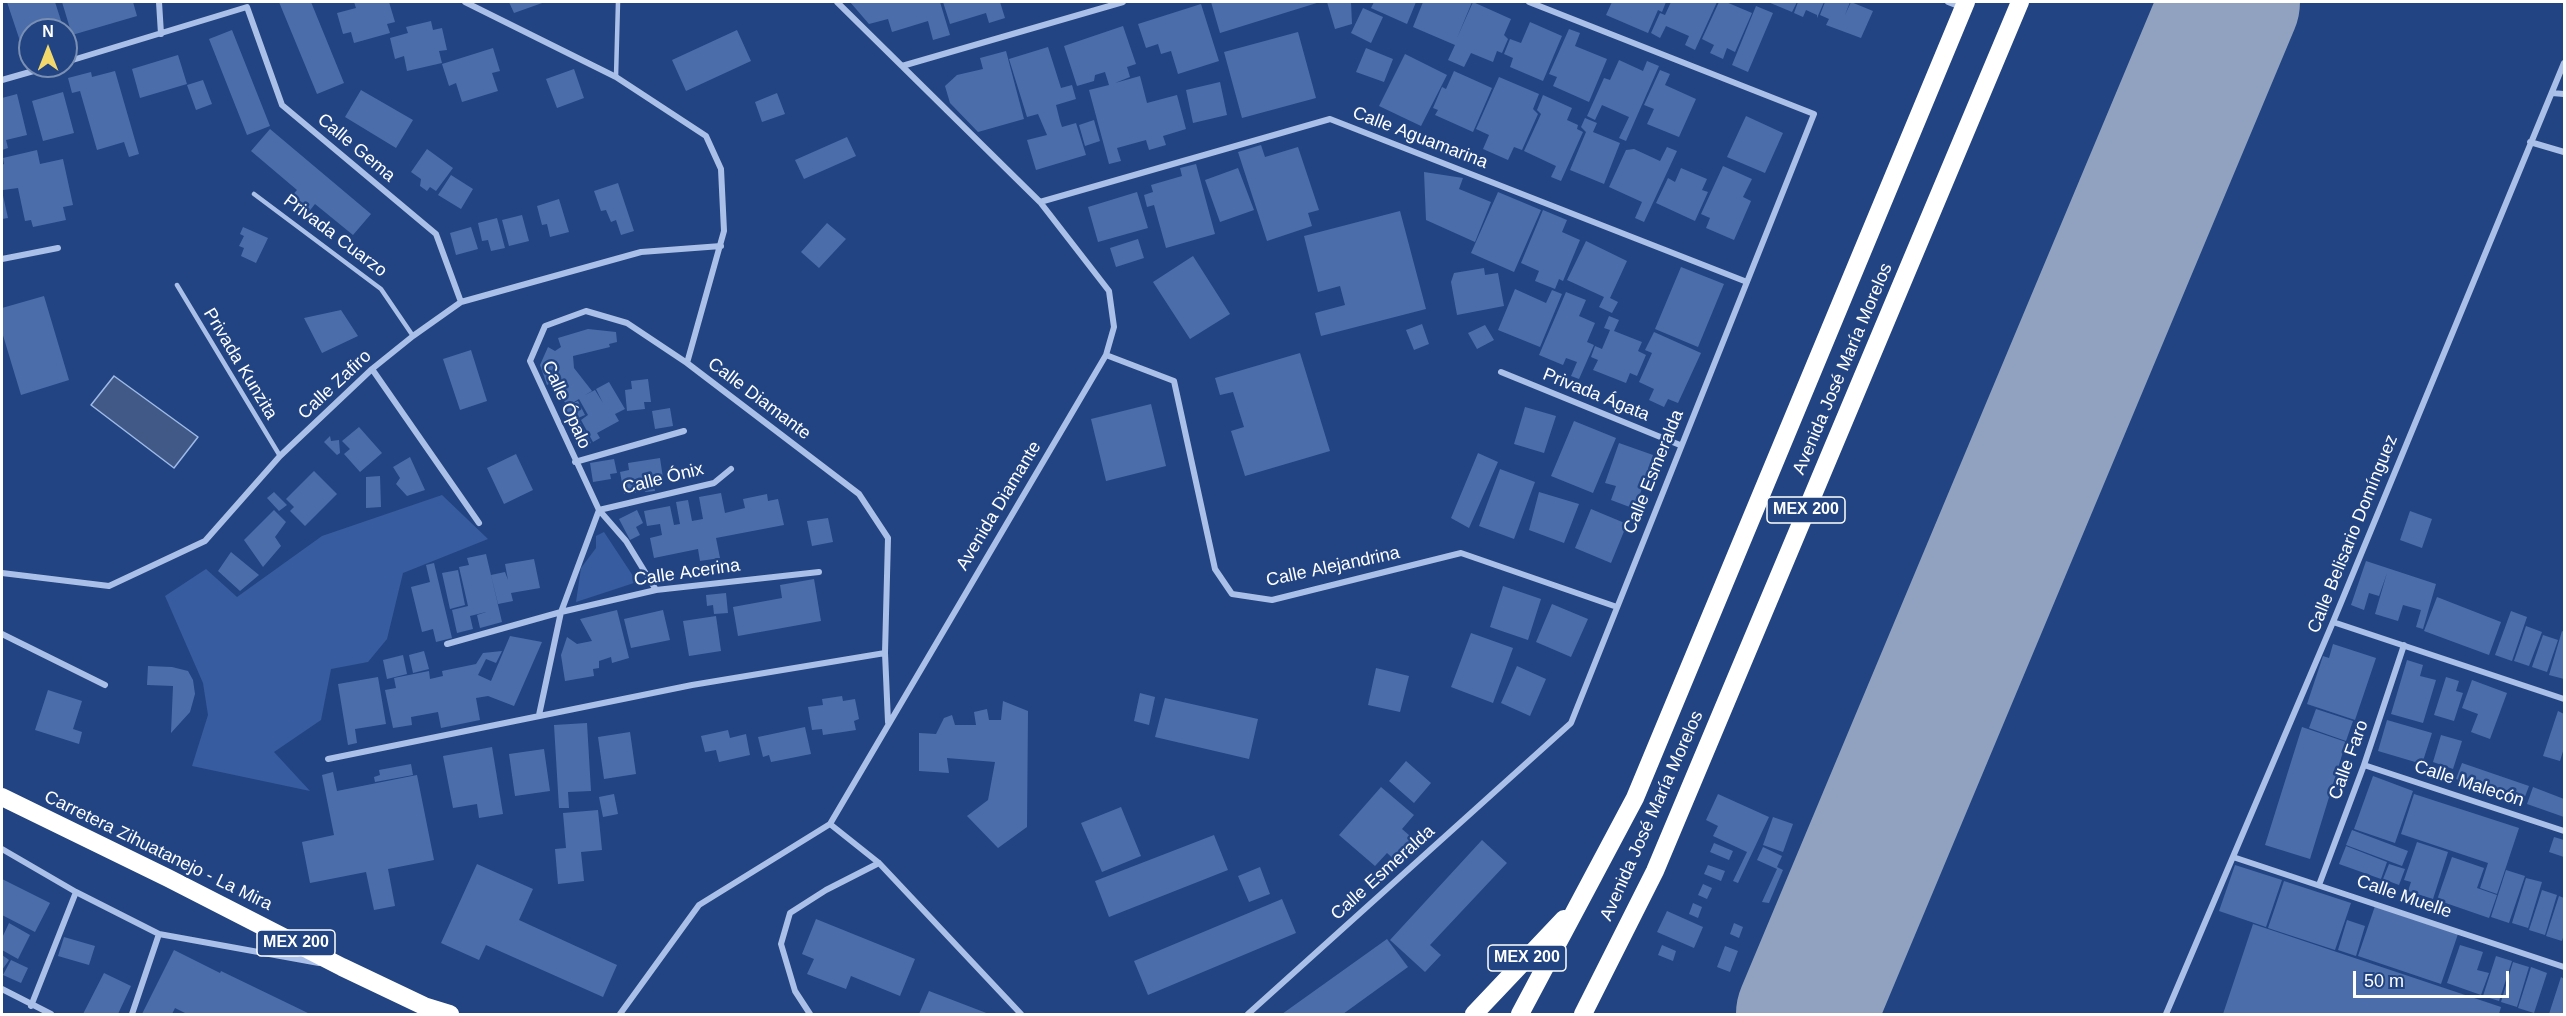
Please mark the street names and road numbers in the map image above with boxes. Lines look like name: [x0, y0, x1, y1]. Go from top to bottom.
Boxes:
street label: Calle Aguamarina: [1349, 102, 1491, 174]
street label: Calle Gema: [313, 109, 399, 187]
street label: Privada Cuarzo: [279, 190, 391, 282]
street label: Avenida José María Morelos: [1789, 260, 1897, 478]
street label: Privada Kunzita: [198, 304, 282, 424]
street label: Calle Zafiro: [294, 346, 376, 424]
street label: Calle Diamante: [703, 353, 815, 445]
street label: Calle Ópalo: [537, 358, 595, 452]
street label: Privada Ágata: [1540, 364, 1652, 426]
street label: Calle Esmeralda: [1619, 407, 1689, 537]
street label: Calle Belisario Domínguez: [2303, 432, 2403, 636]
street label: Avenida Diamante: [952, 438, 1046, 574]
street label: Calle Ónix: [620, 458, 706, 500]
road number: MEX 200: [1767, 497, 1845, 523]
street label: Calle Alejandrina: [1264, 542, 1402, 592]
street label: Calle Acerina: [632, 555, 742, 591]
street label: Avenida José María Morelos: [1596, 708, 1708, 924]
street label: Calle Faro: [2325, 717, 2373, 803]
street label: Calle Malecón: [2411, 756, 2527, 812]
street label: Carretera Zihuatanejo - La Mira: [40, 786, 276, 916]
street label: Calle Esmeralda: [1327, 821, 1439, 925]
street label: Calle Muelle: [2354, 871, 2454, 923]
road number: MEX 200: [257, 930, 335, 956]
road number: MEX 200: [1488, 945, 1566, 971]

